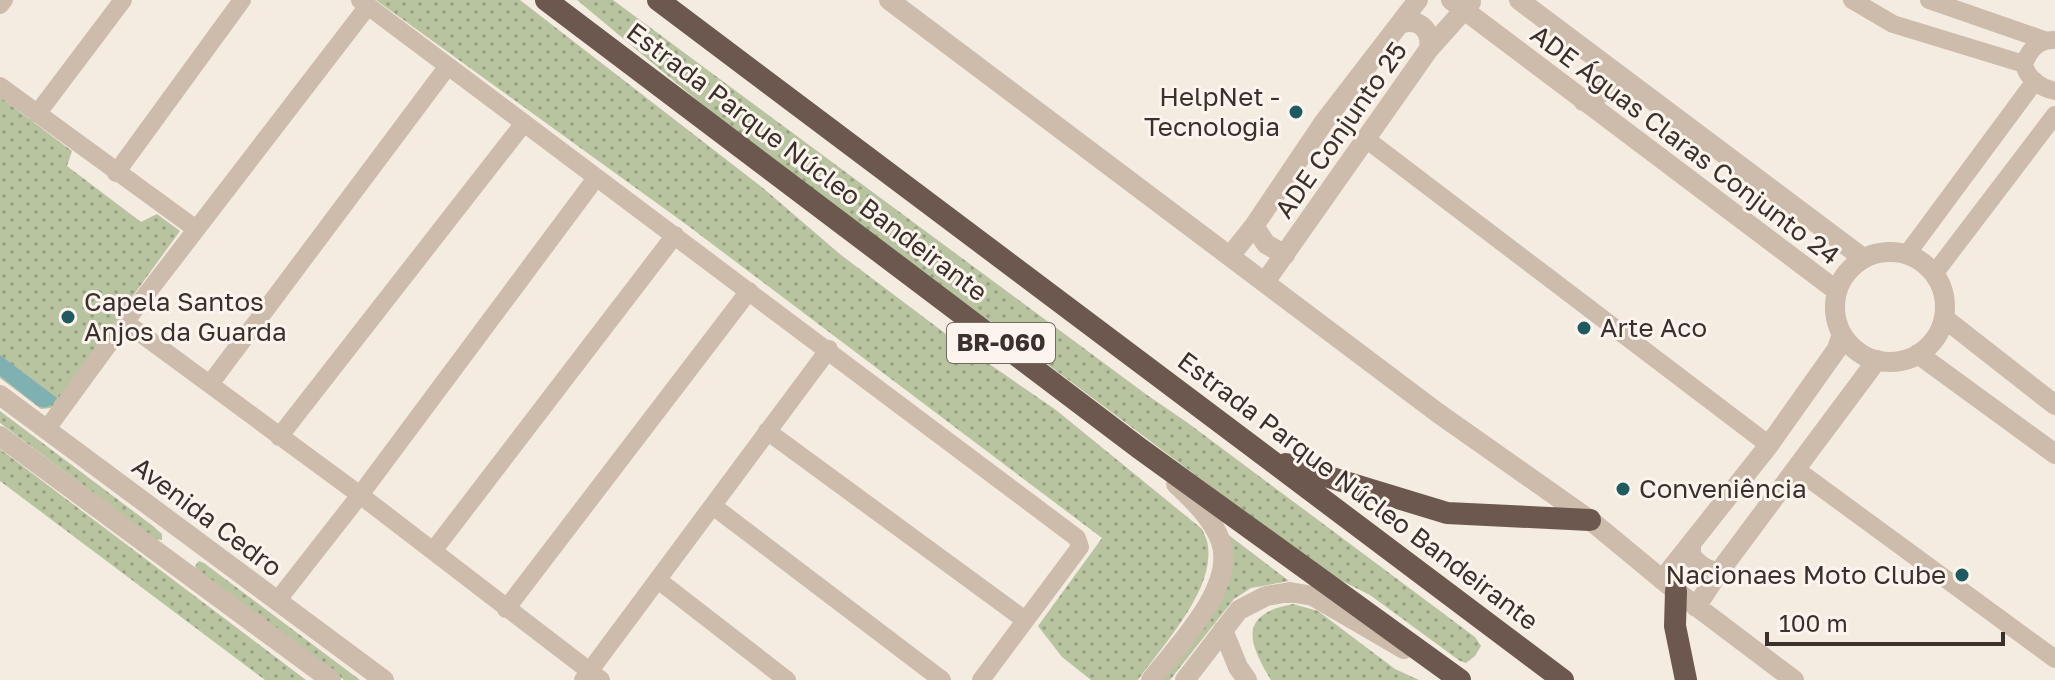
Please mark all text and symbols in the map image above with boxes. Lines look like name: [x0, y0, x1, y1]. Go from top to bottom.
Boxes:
street label: Estrada Parque Núcleo Bandeirante: [621, 16, 994, 307]
street label: ADE Águas Claras Conjunto 24: [1525, 18, 1846, 271]
street label: ADE Conjunto 25: [1268, 35, 1413, 224]
place label: HelpNet - Tecnologia: [1144, 81, 1280, 142]
marker: HelpNet - Tecnologia: [1287, 103, 1305, 121]
place label: Capela Santos Anjos da Guarda: [84, 286, 287, 347]
marker: Capela Santos Anjos da Guarda: [59, 308, 77, 326]
place label: Arte Aco: [1600, 312, 1707, 343]
marker: Arte Aco: [1575, 319, 1593, 337]
road number: BR-060: [947, 323, 1055, 363]
street label: Estrada Parque Núcleo Bandeirante: [1172, 345, 1545, 636]
street label: Avenida Cedro: [126, 450, 288, 583]
place label: Conveniência: [1639, 473, 1807, 504]
marker: Conveniência: [1614, 480, 1632, 498]
place label: Nacionaes Moto Clube: [1666, 559, 1946, 590]
marker: Nacionaes Moto Clube: [1953, 566, 1971, 584]
scale bar: [1767, 596, 2003, 646]
text: 100 m: [1779, 608, 1848, 637]

